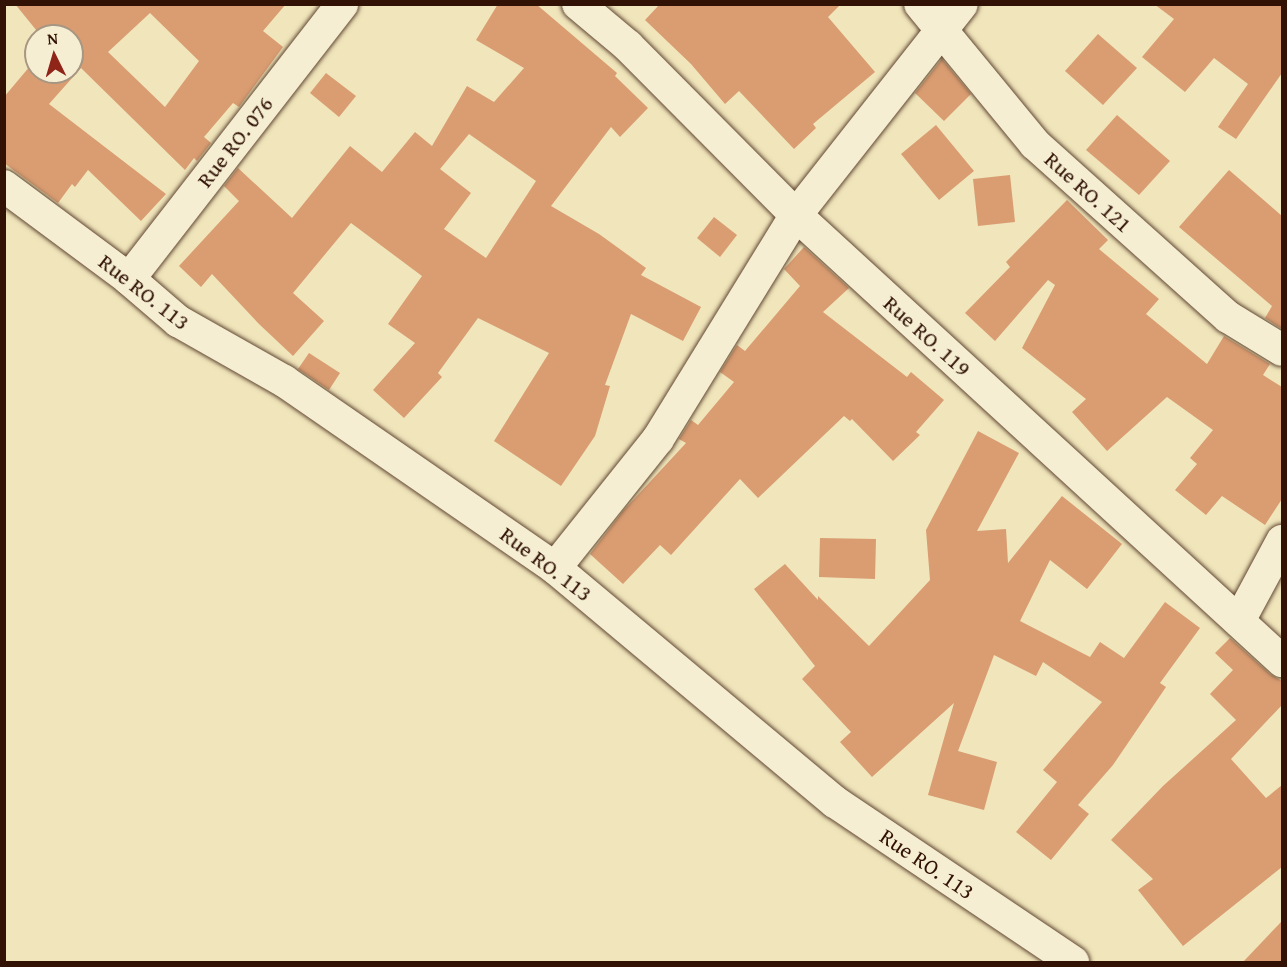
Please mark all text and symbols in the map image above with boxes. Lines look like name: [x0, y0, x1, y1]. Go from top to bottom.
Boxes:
north arrow: [24, 24, 84, 84]
text: N: [46, 26, 59, 50]
street label: Rue RO. 076: [191, 91, 279, 193]
street label: Rue RO. 121: [1039, 146, 1137, 238]
street label: Rue RO. 113: [93, 248, 195, 336]
street label: Rue RO. 119: [878, 290, 976, 382]
street label: Rue RO. 113: [495, 521, 597, 607]
street label: Rue RO. 113: [875, 823, 979, 905]

